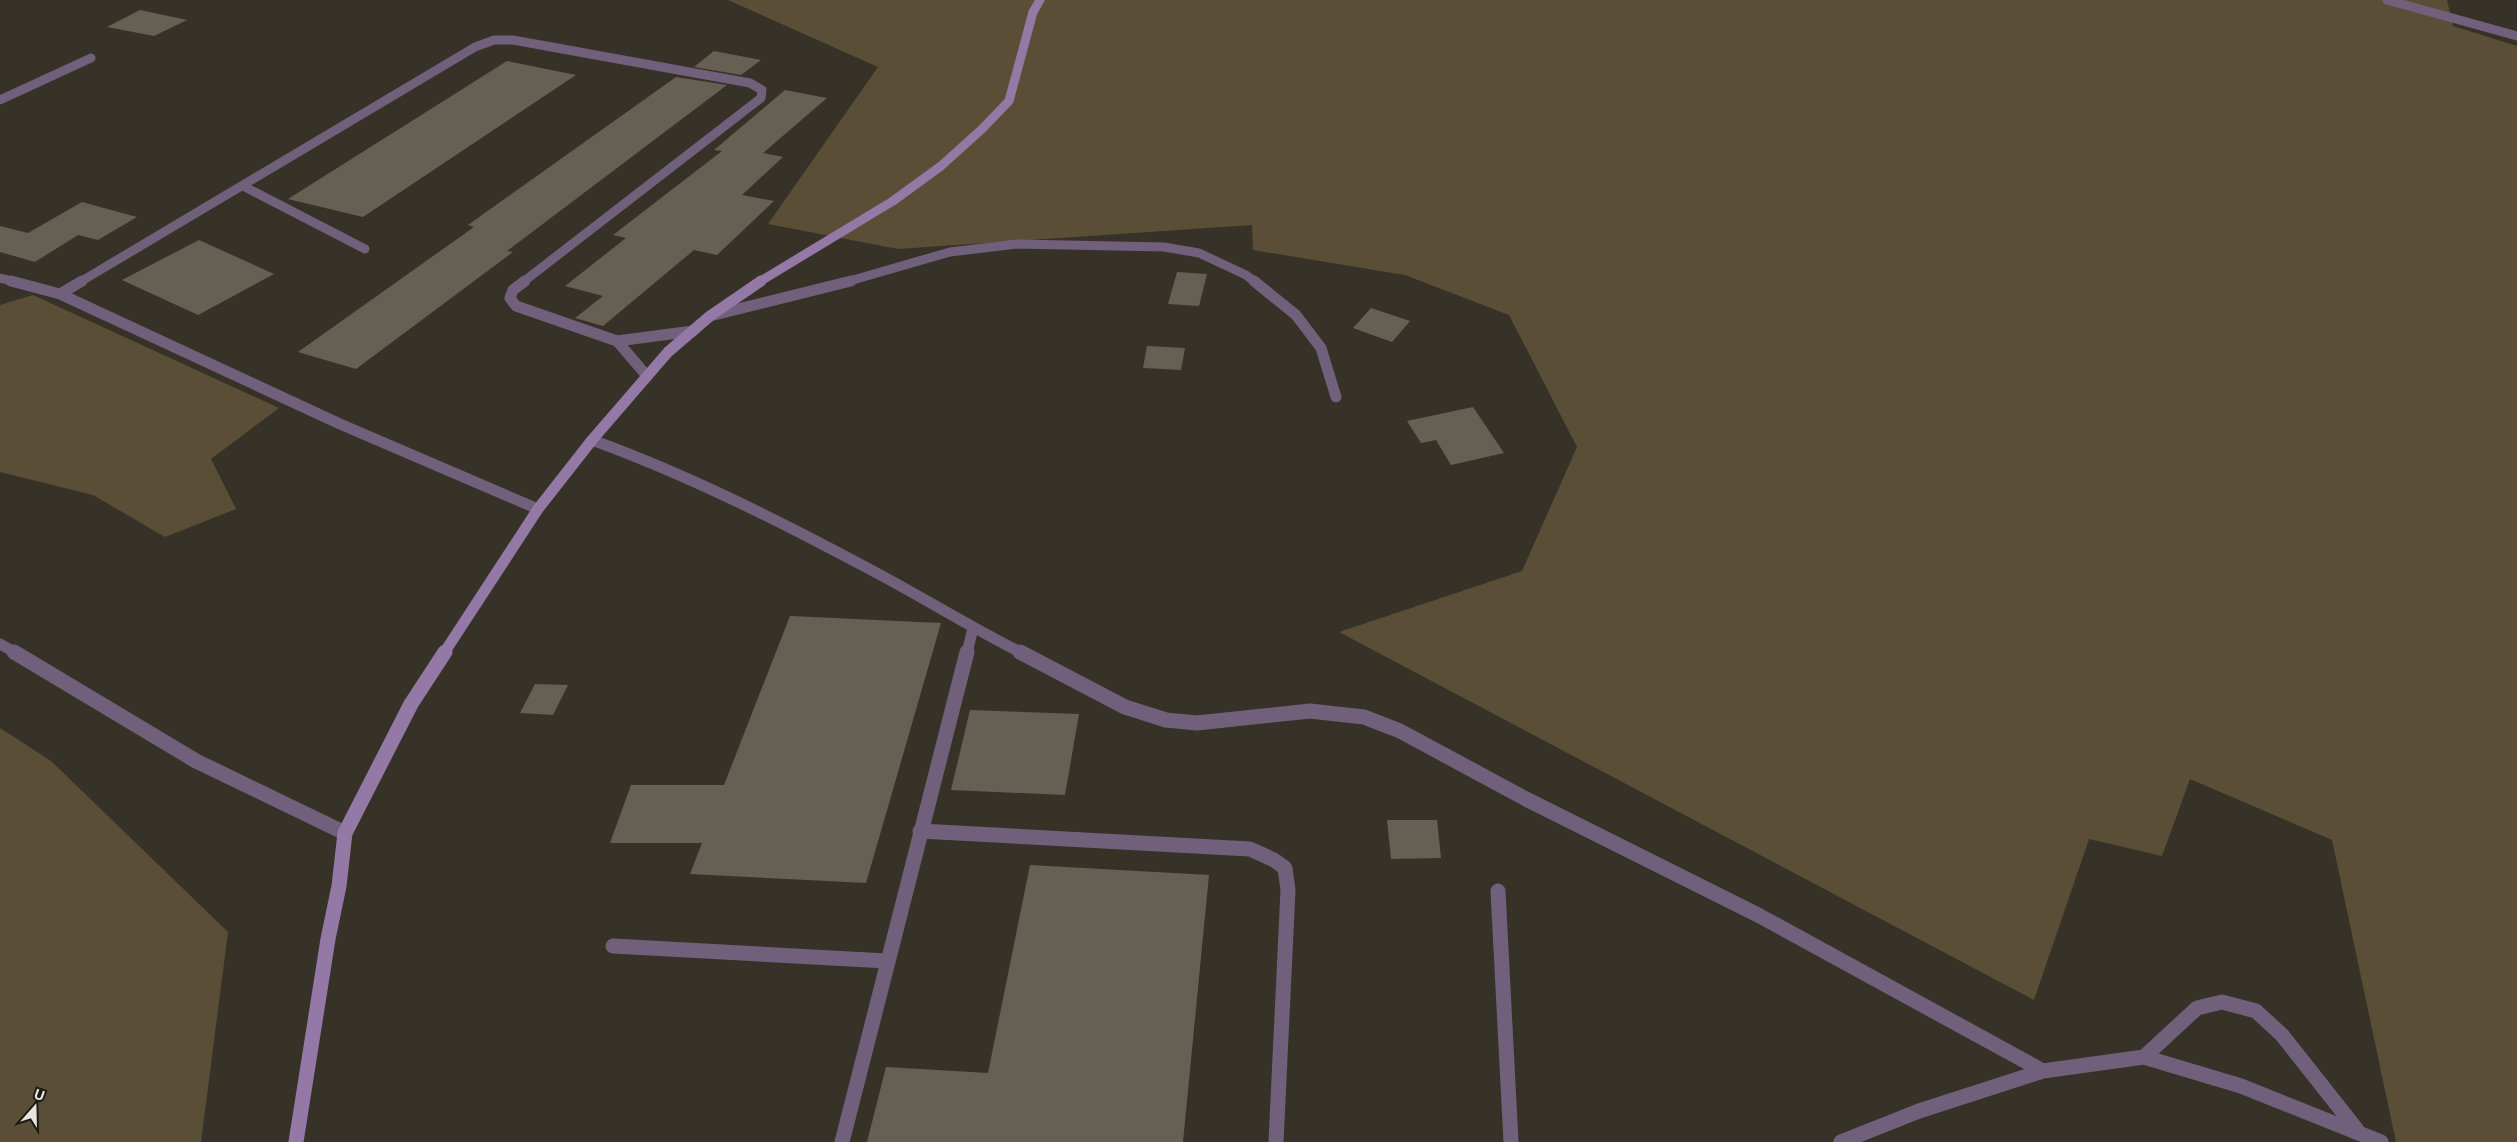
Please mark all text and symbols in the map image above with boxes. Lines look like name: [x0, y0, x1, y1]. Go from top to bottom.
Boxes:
north arrow: [10, 1082, 60, 1132]
text: U: [31, 1084, 48, 1105]

